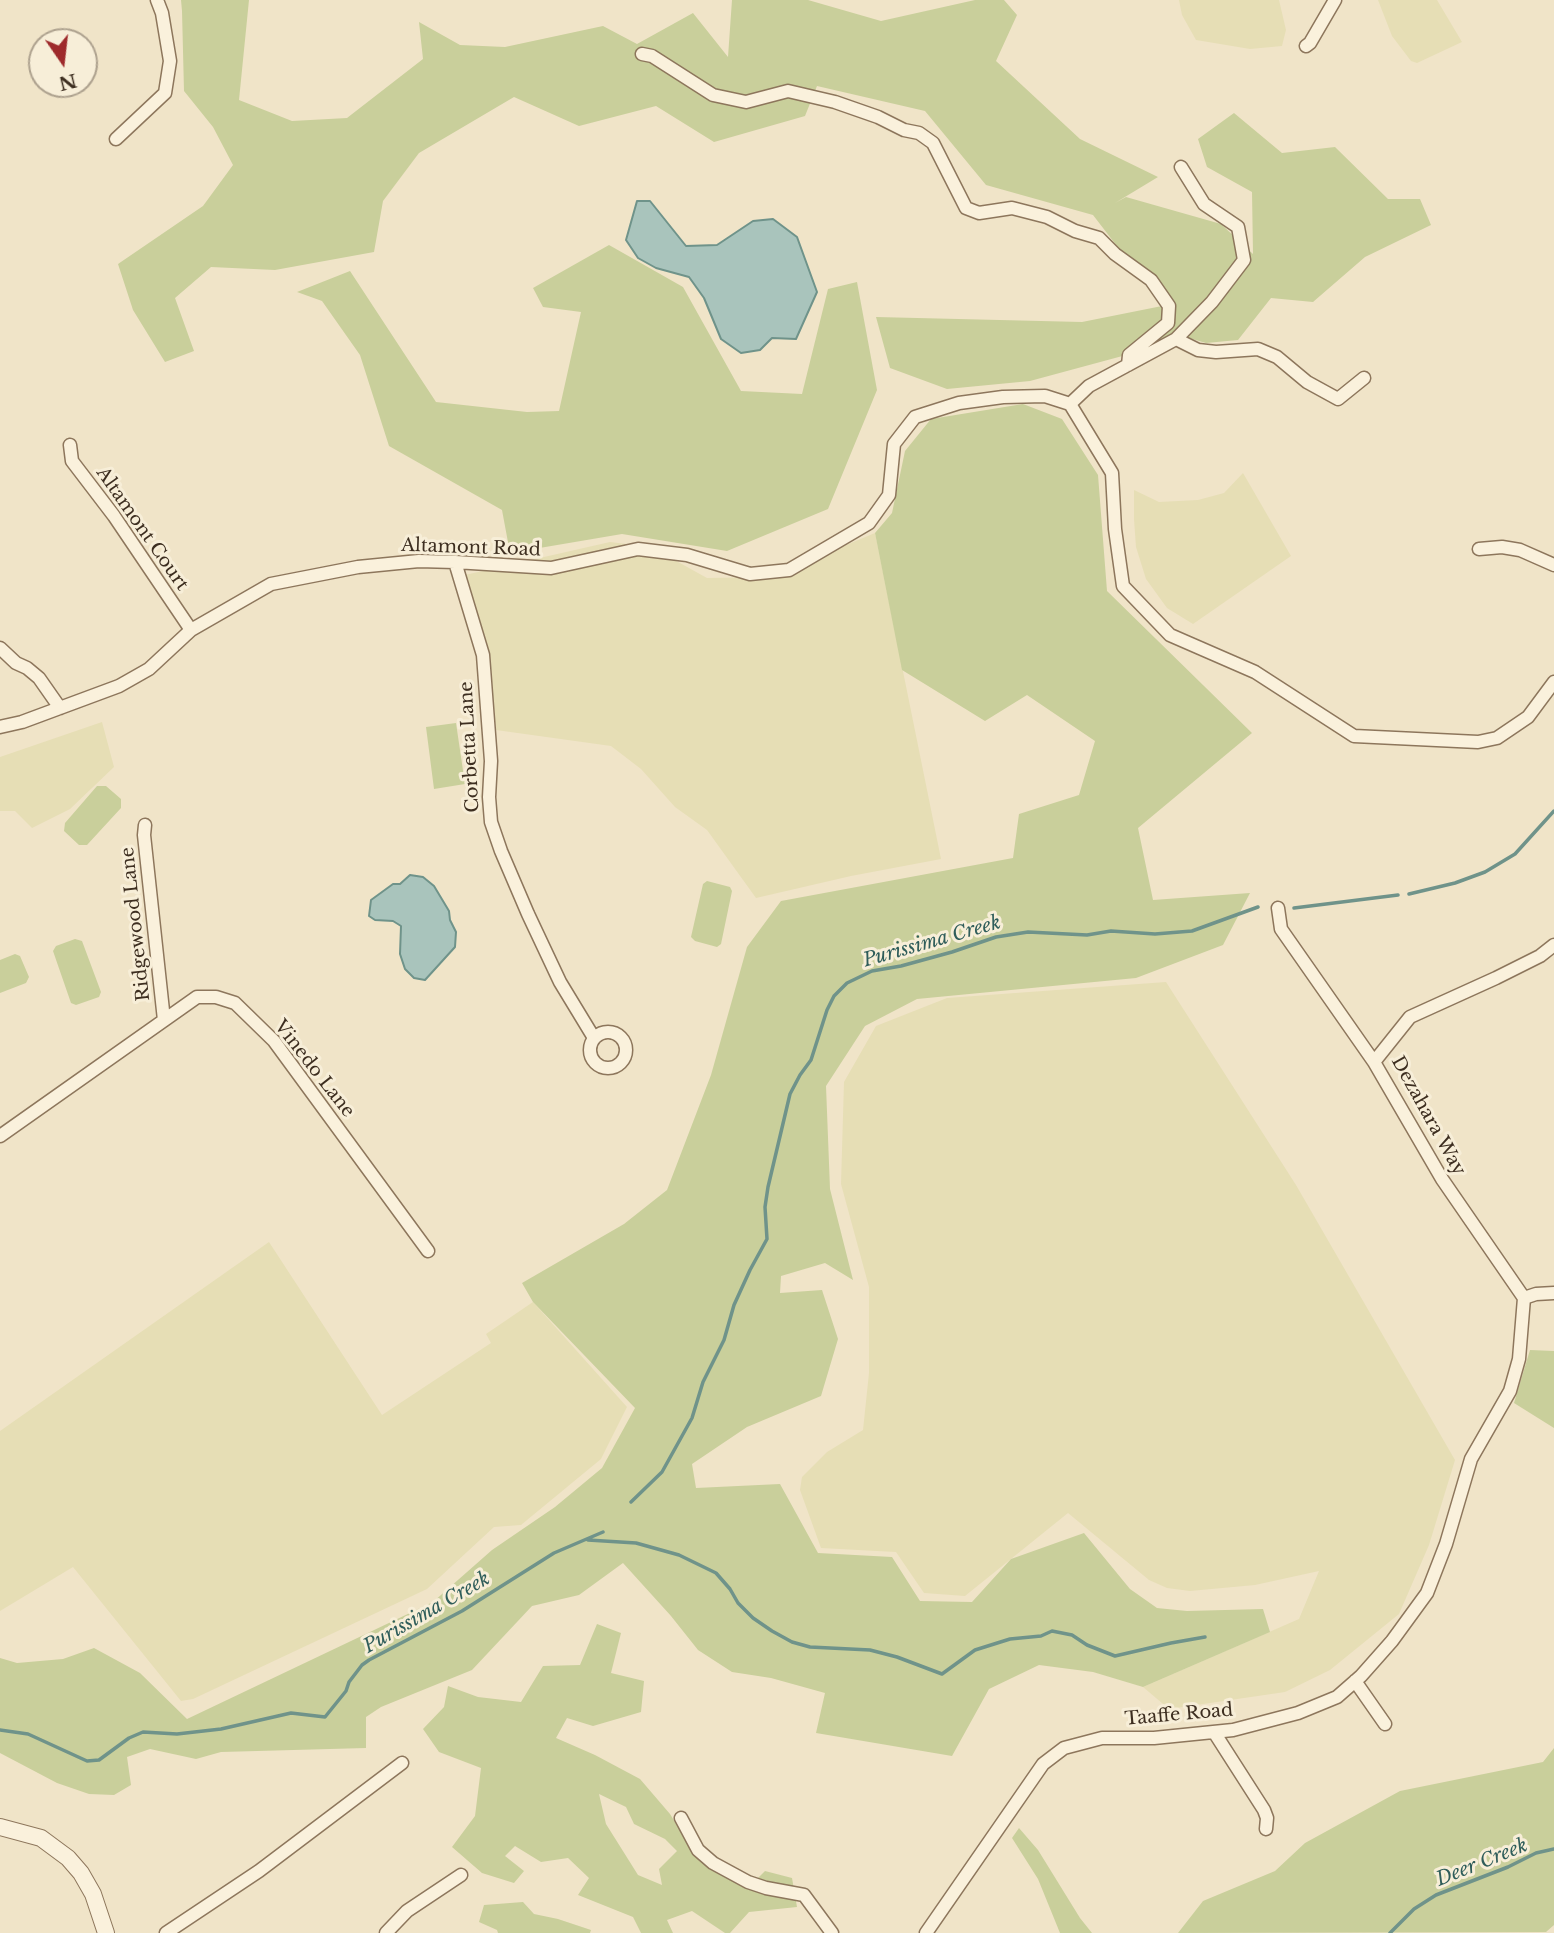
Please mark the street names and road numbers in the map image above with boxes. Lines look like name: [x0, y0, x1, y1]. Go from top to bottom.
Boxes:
street label: Altamont Court: [91, 463, 193, 595]
street label: Altamont Road: [401, 535, 541, 561]
street label: Corbetta Lane: [456, 681, 484, 813]
street label: Ridgewood Lane: [117, 846, 155, 1002]
street label: Vinedo Lane: [269, 1016, 359, 1122]
street label: Dezahara Way: [1386, 1053, 1470, 1179]
street label: Taaffe Road: [1124, 1699, 1234, 1731]

